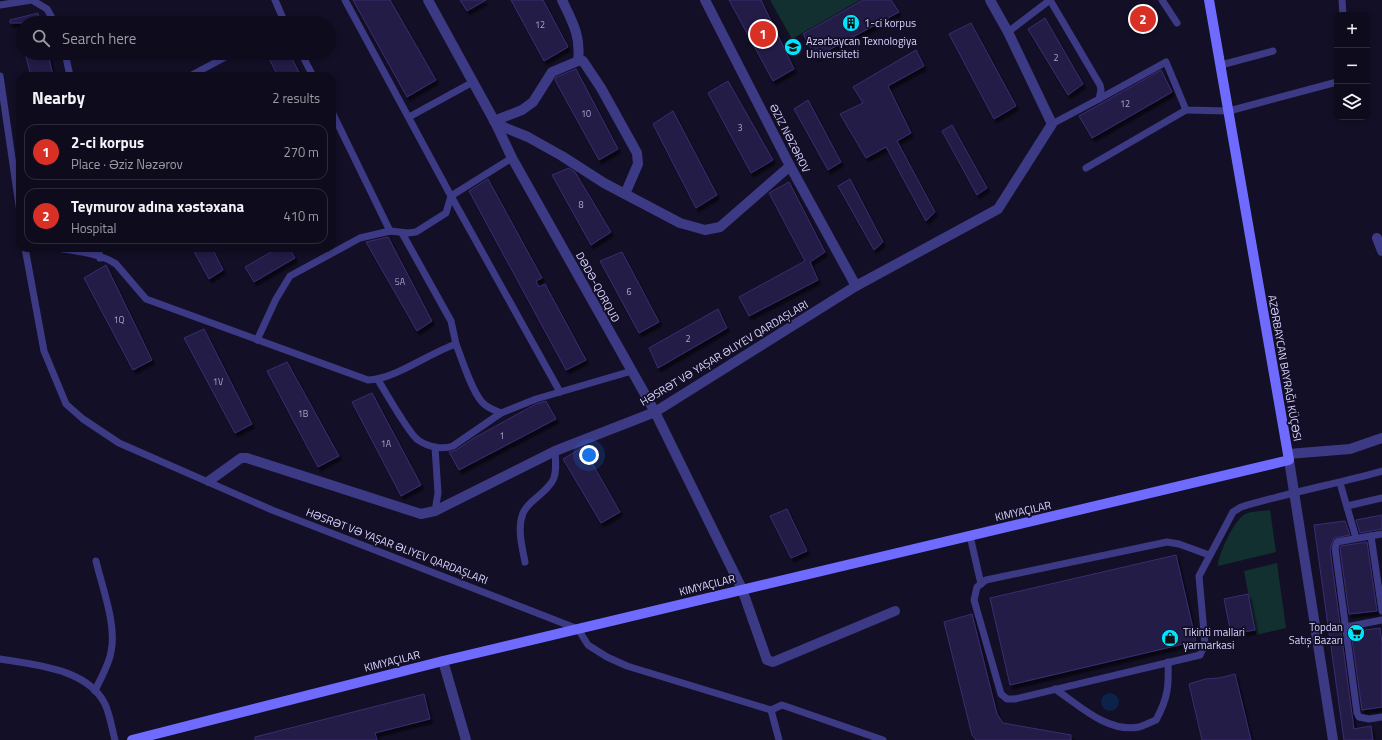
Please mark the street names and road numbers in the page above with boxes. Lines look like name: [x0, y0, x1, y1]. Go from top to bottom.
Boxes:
street label: ƏZIZ NƏZƏROV: [766, 101, 815, 176]
street label: DƏDƏ-QORQUD: [572, 249, 624, 325]
street label: AZƏRBAYCAN BAYRAĞI KÜÇƏSI: [1264, 294, 1306, 442]
street label: HƏSRƏT VƏ YAŞAR ƏLIYEV QARDAŞLARI: [637, 296, 811, 410]
street label: KIMYAÇILAR: [993, 497, 1053, 525]
street label: HƏSRƏT VƏ YAŞAR ƏLIYEV QARDAŞLARI: [304, 504, 490, 588]
street label: KIMYAÇILAR: [677, 570, 737, 600]
street label: KIMYAÇILAR: [362, 646, 422, 676]

